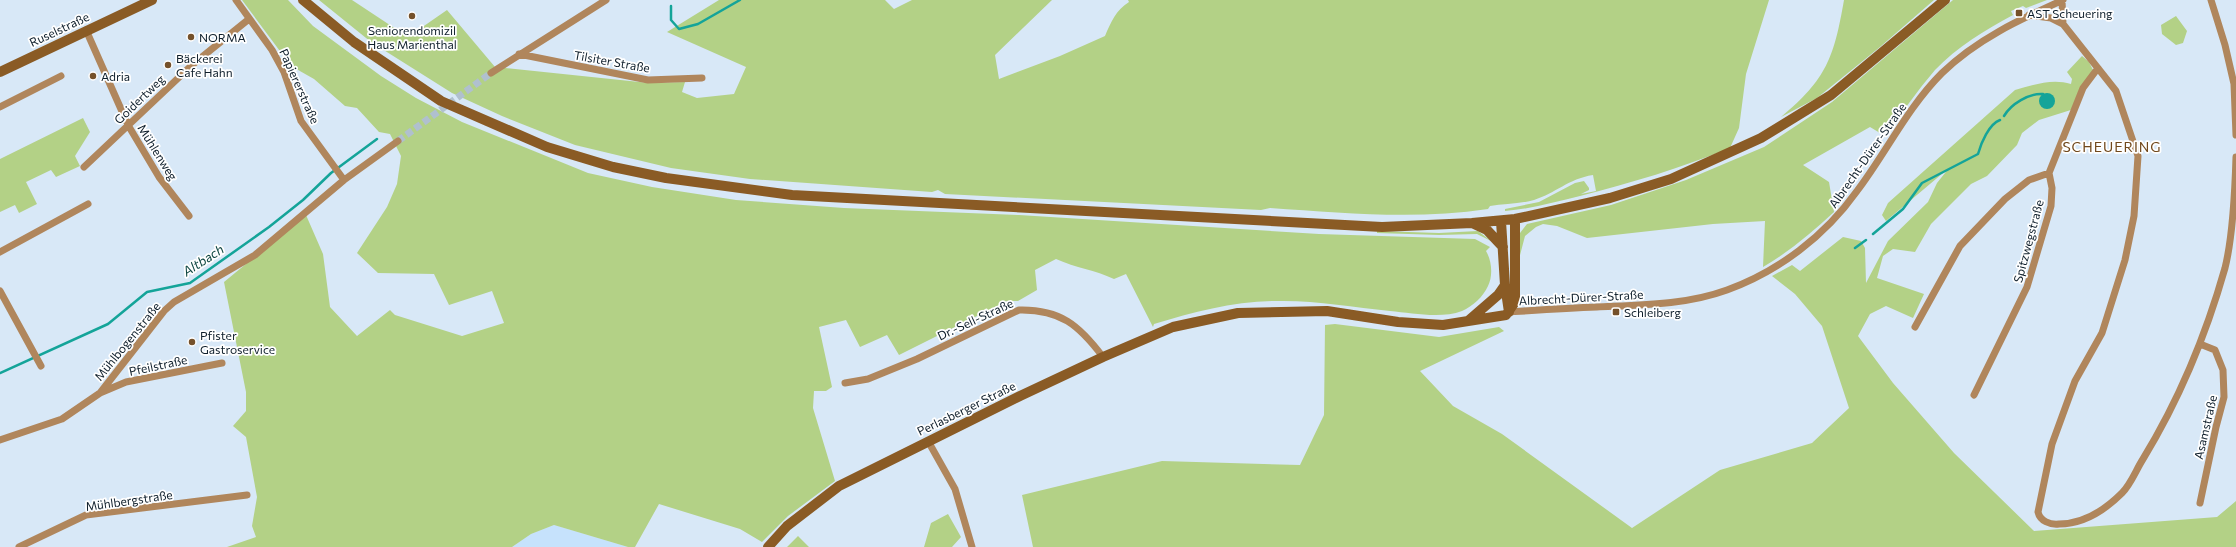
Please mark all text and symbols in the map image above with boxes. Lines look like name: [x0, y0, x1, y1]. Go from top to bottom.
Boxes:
place label: AST Scheuering: [2027, 6, 2113, 20]
marker: AST Scheuering: [2014, 8, 2024, 18]
street label: Ruselstraße: [27, 9, 91, 49]
marker: Seniorendomizil Haus Marienthal: [407, 11, 417, 21]
place label: Seniorendomizil Haus Marienthal: [367, 23, 457, 51]
place label: NORMA: [199, 30, 246, 44]
marker: NORMA: [186, 32, 196, 42]
street label: Papiererstraße: [277, 46, 323, 126]
street label: Tilsiter Straße: [573, 47, 651, 75]
place label: Bäckerei Cafe Hahn: [176, 51, 233, 79]
marker: Bäckerei Cafe Hahn: [163, 60, 173, 70]
place label: Adria: [101, 69, 130, 83]
marker: Adria: [88, 71, 98, 81]
street label: Goidertweg: [111, 71, 167, 126]
street label: Albrecht-Dürer-Straße: [1825, 100, 1909, 210]
street label: Mühlenweg: [135, 121, 181, 183]
district label: SCHEUERING: [2062, 138, 2162, 155]
street label: Spitzwegstraße: [2010, 198, 2046, 284]
water label: Altbach: [179, 241, 227, 280]
street label: Albrecht-Dürer-Straße: [1518, 287, 1644, 307]
street label: Dr.-Sell-Straße: [935, 295, 1015, 343]
street label: Mühlbogenstraße: [91, 299, 163, 383]
place label: Schleiberg: [1624, 305, 1682, 319]
marker: Schleiberg: [1611, 307, 1621, 317]
place label: Pfister Gastroservice: [200, 328, 275, 356]
marker: Pfister Gastroservice: [187, 337, 197, 347]
street label: Pfeilstraße: [128, 352, 188, 378]
street label: Perlasberger Straße: [915, 378, 1017, 438]
street label: Asamstraße: [2191, 394, 2219, 460]
street label: Mühlbergstraße: [85, 487, 173, 513]

